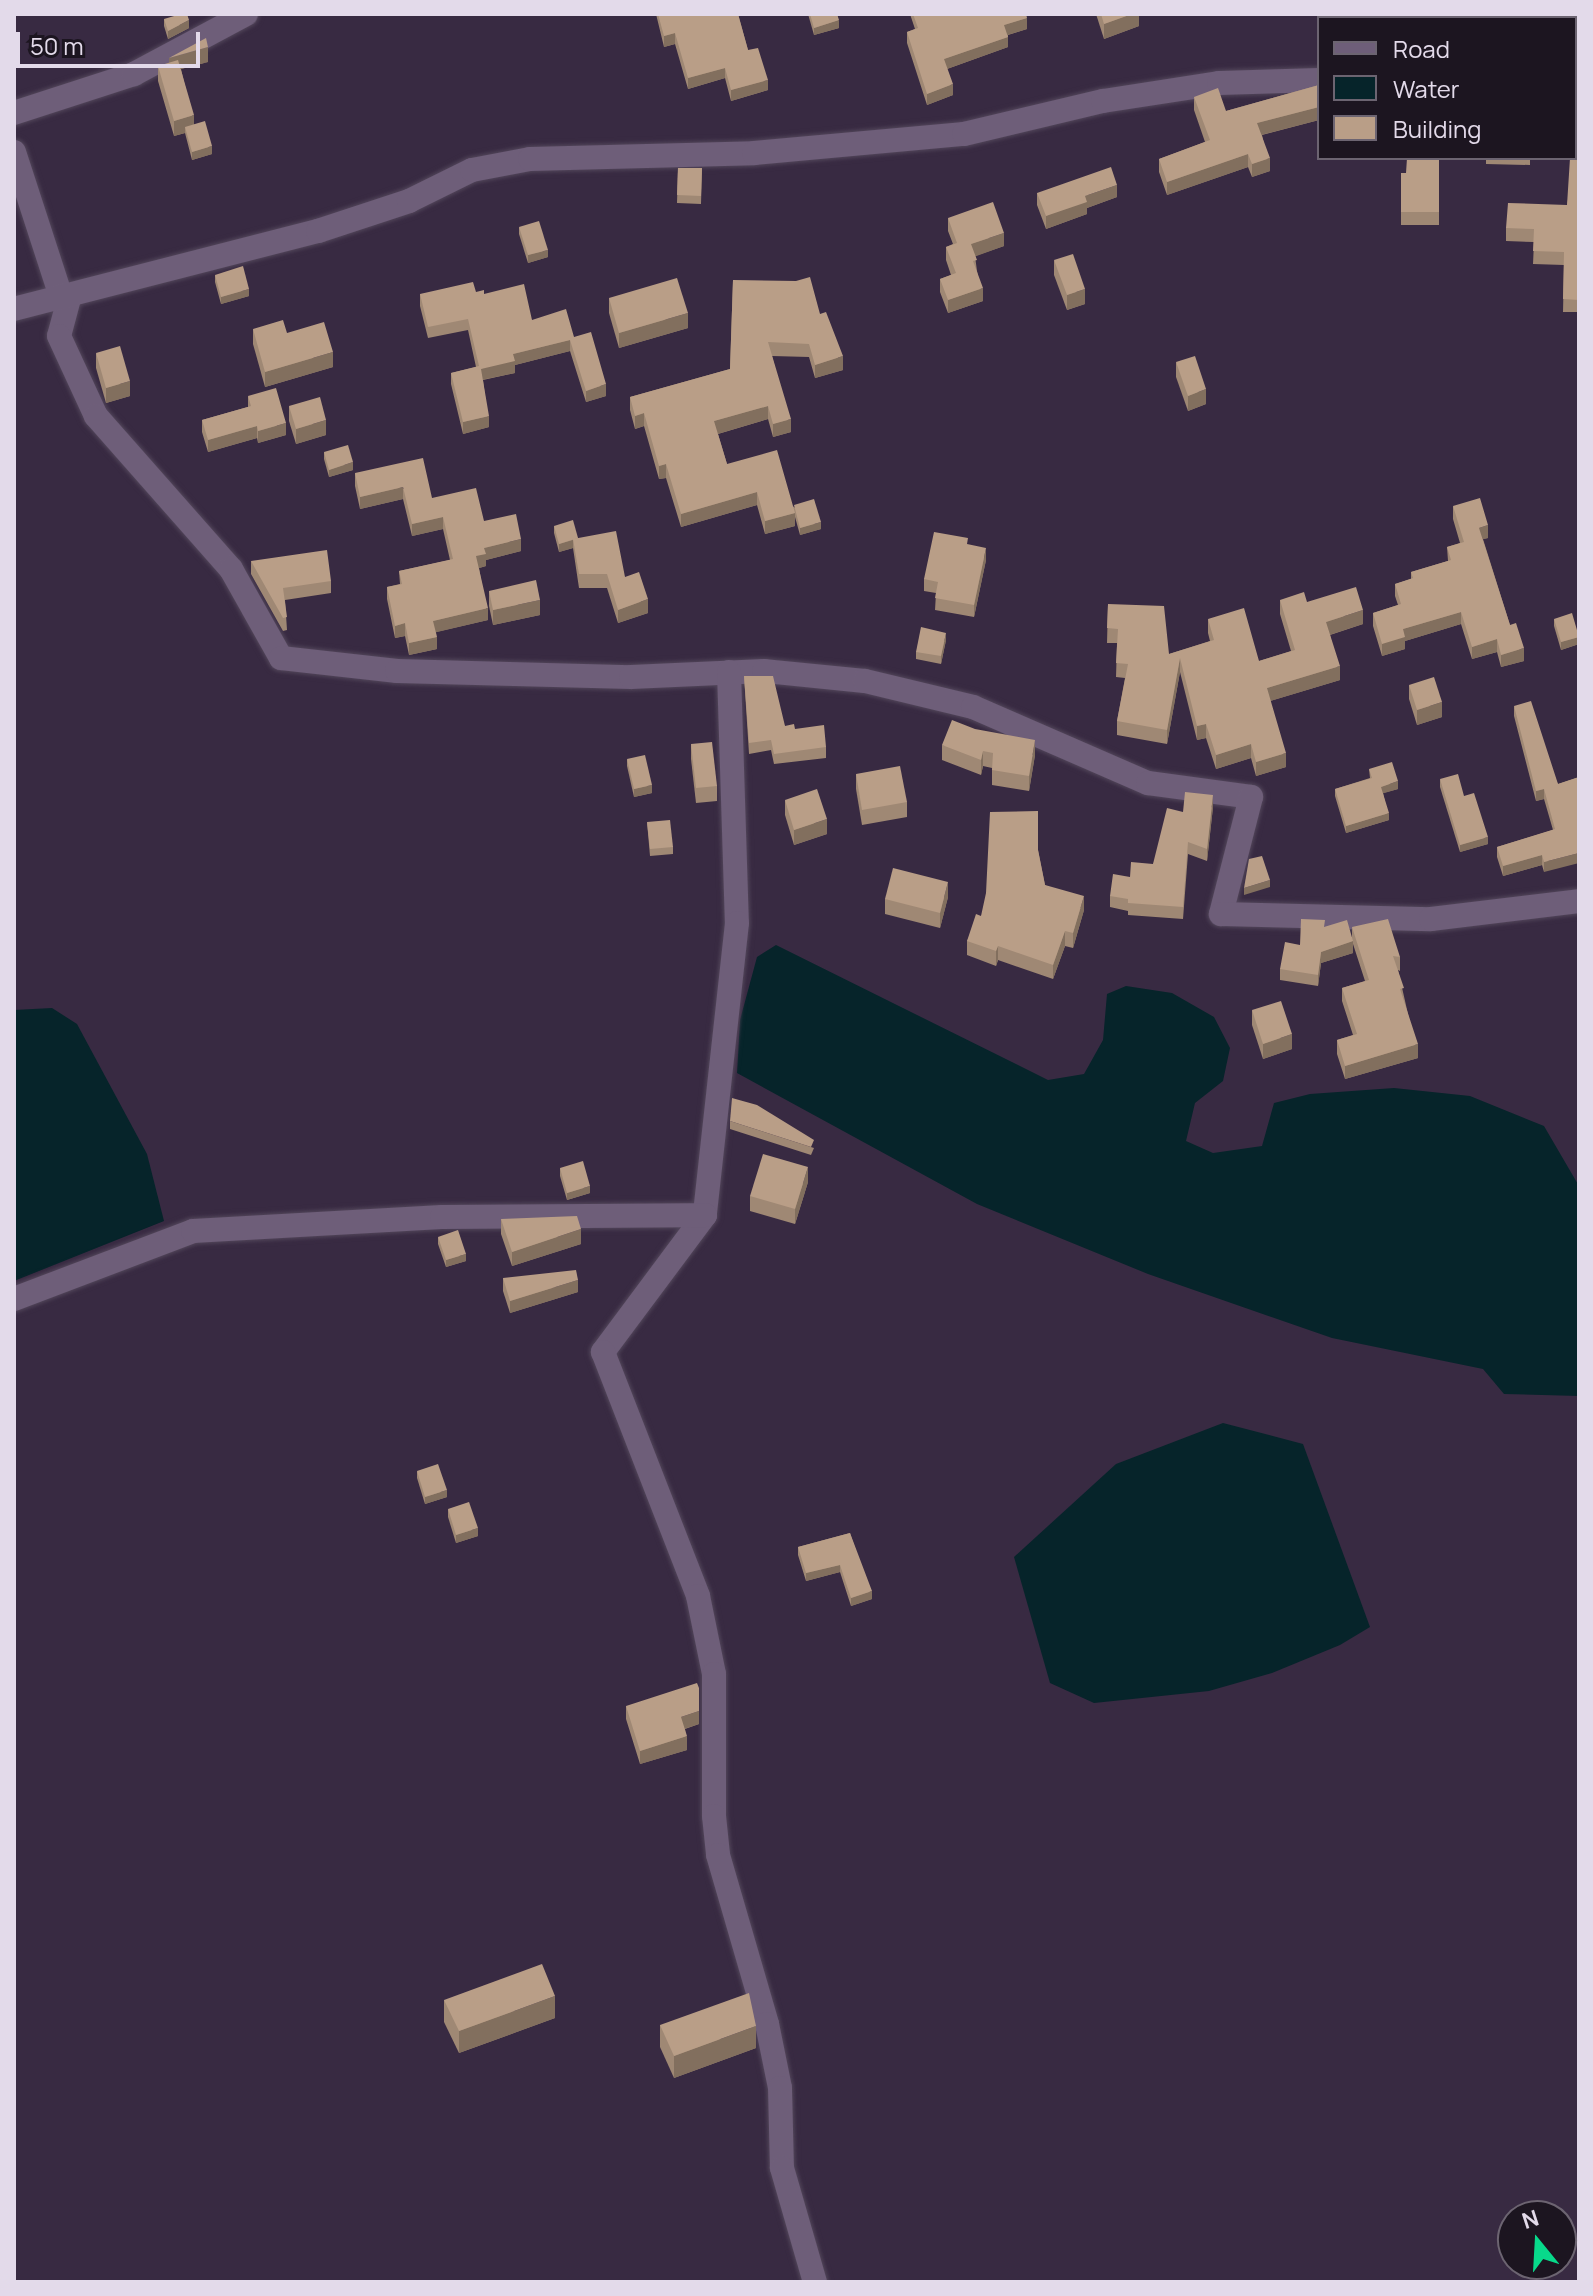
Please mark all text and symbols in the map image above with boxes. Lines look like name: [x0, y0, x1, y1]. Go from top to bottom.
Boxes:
scale bar: [20, 16, 204, 66]
legend: [1317, 16, 1577, 160]
text: 50 m: [30, 29, 84, 62]
text: Road: [1393, 32, 1450, 65]
text: Water: [1393, 72, 1460, 105]
text: Building: [1393, 112, 1481, 145]
north arrow: [1497, 2200, 1577, 2280]
text: N: [1518, 2202, 1542, 2236]

